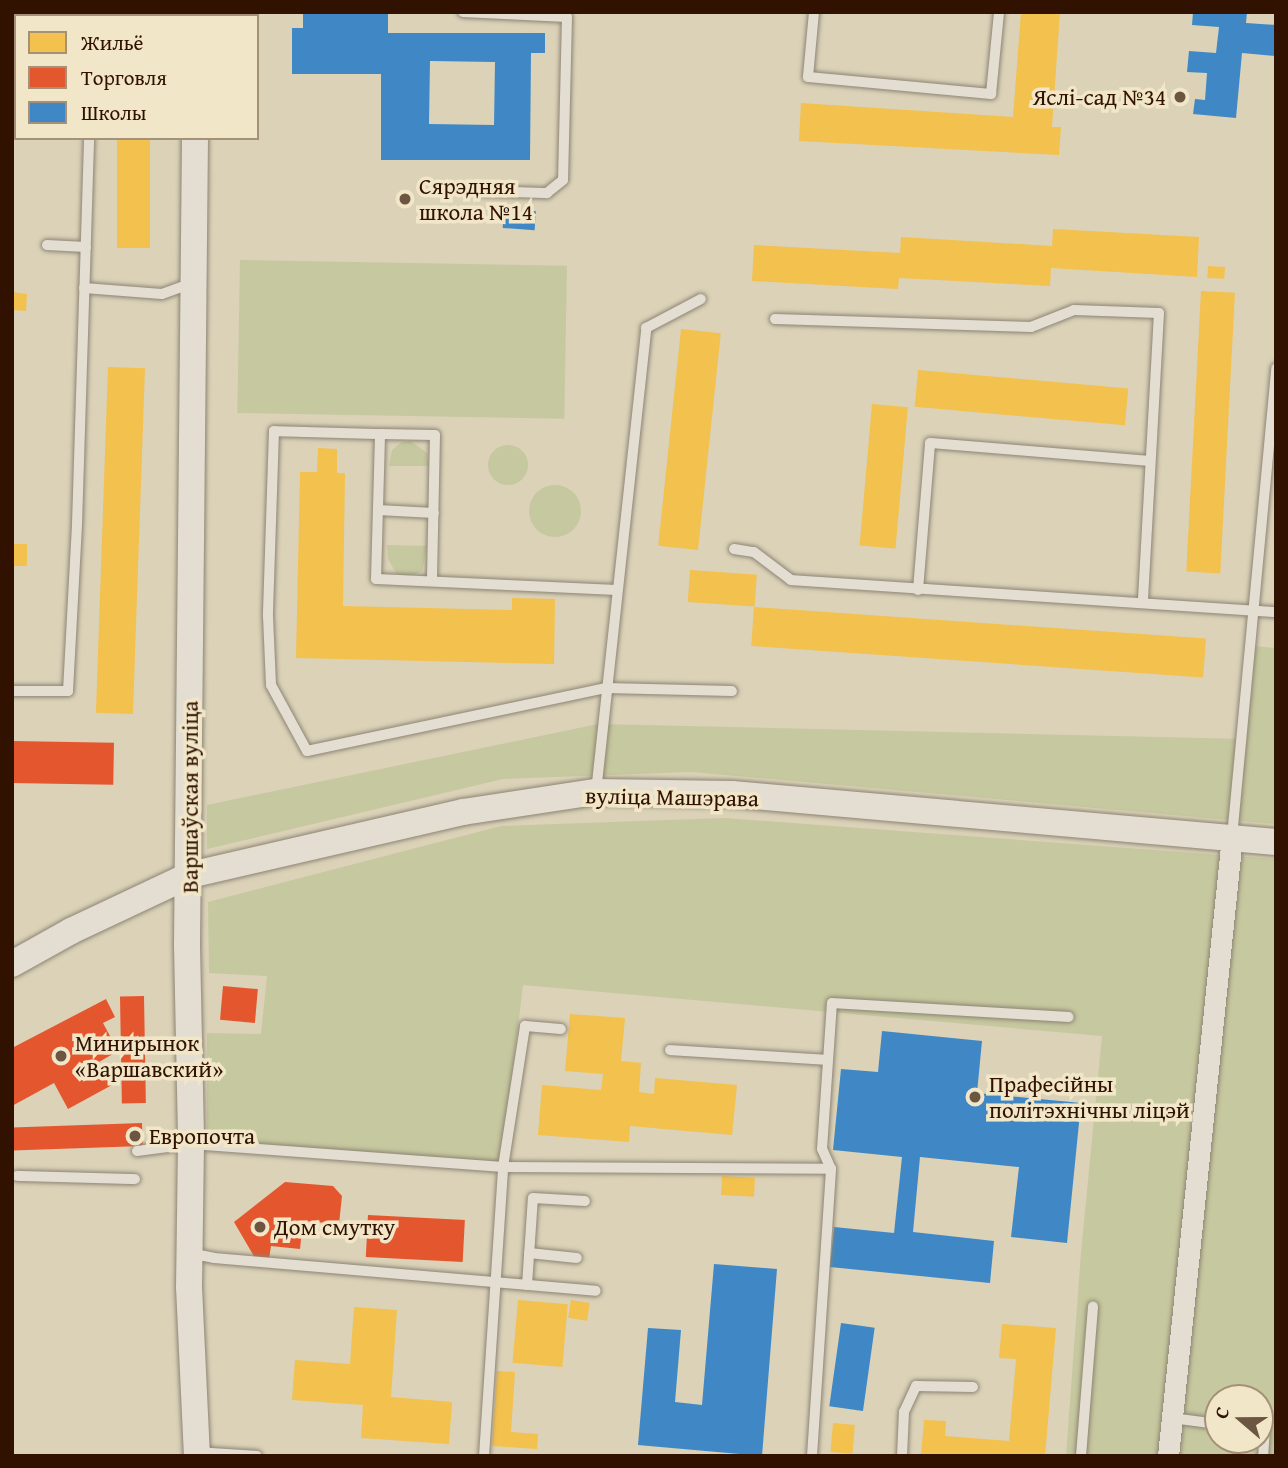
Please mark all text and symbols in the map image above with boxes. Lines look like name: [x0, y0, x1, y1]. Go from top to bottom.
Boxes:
legend: [14, 14, 259, 140]
text: Жильё: [81, 27, 143, 58]
text: Торговля: [81, 62, 167, 93]
place label: Яслі-сад №34: [1033, 83, 1166, 111]
marker: Яслі-сад №34: [1172, 89, 1188, 105]
text: Школы: [81, 97, 147, 128]
place label: Сярэдняя школа №14: [419, 172, 533, 226]
marker: Сярэдняя школа №14: [397, 191, 413, 207]
street label: Варшаўская вуліца: [176, 701, 204, 893]
street label: вуліца Машэрава: [585, 782, 759, 812]
place label: Минирынок «Варшавский»: [75, 1029, 223, 1083]
marker: Минирынок «Варшавский»: [53, 1048, 69, 1064]
place label: Прафесійны політэхнічны ліцэй: [989, 1070, 1190, 1124]
marker: Прафесійны політэхнічны ліцэй: [967, 1089, 983, 1105]
place label: Европочта: [149, 1122, 255, 1150]
marker: Европочта: [127, 1128, 143, 1144]
place label: Дом смутку: [274, 1213, 395, 1241]
marker: Дом смутку: [252, 1219, 268, 1235]
north arrow: [1204, 1384, 1274, 1454]
text: С: [1206, 1403, 1236, 1422]

